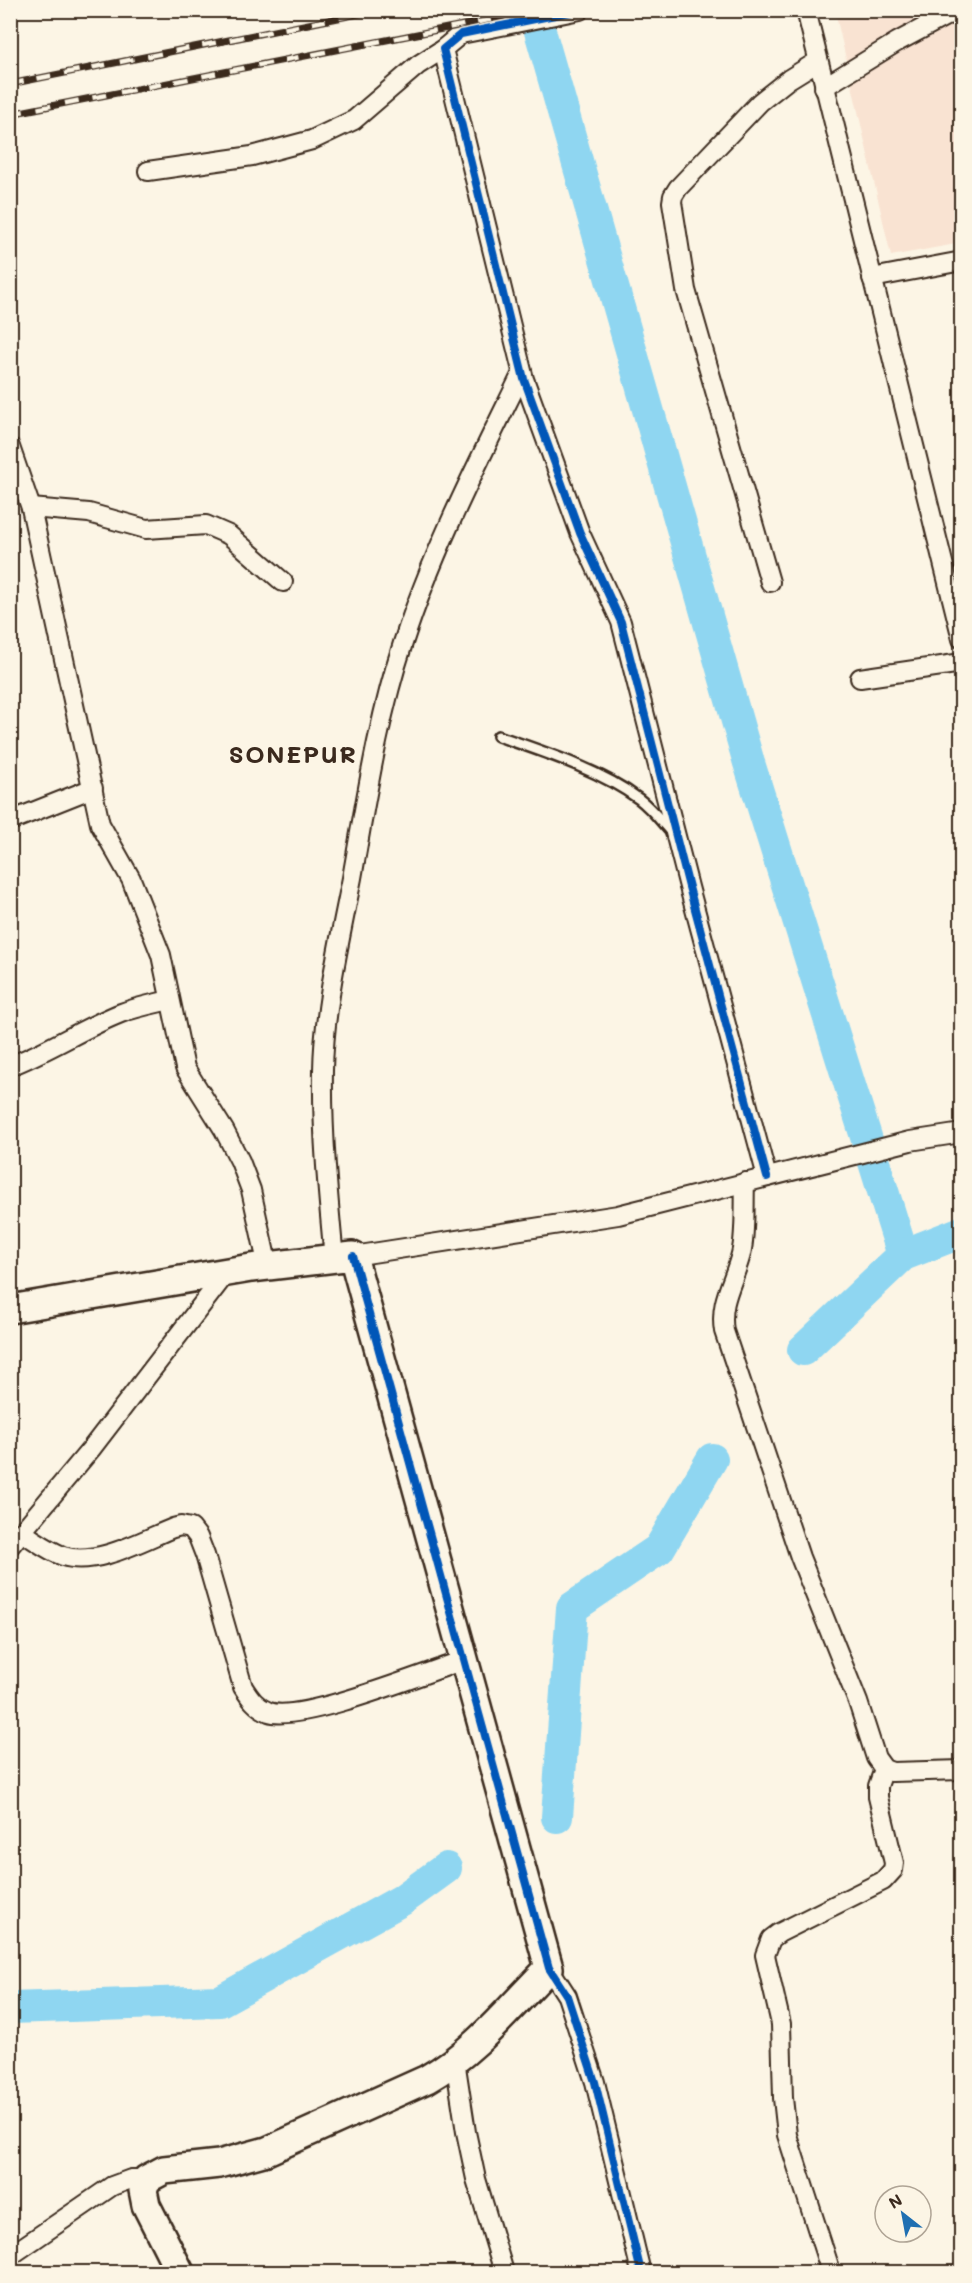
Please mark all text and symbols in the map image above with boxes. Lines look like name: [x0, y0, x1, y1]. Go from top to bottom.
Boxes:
district label: SONEPUR: [229, 738, 357, 769]
north arrow: [873, 2184, 933, 2244]
text: N: [884, 2189, 906, 2213]

